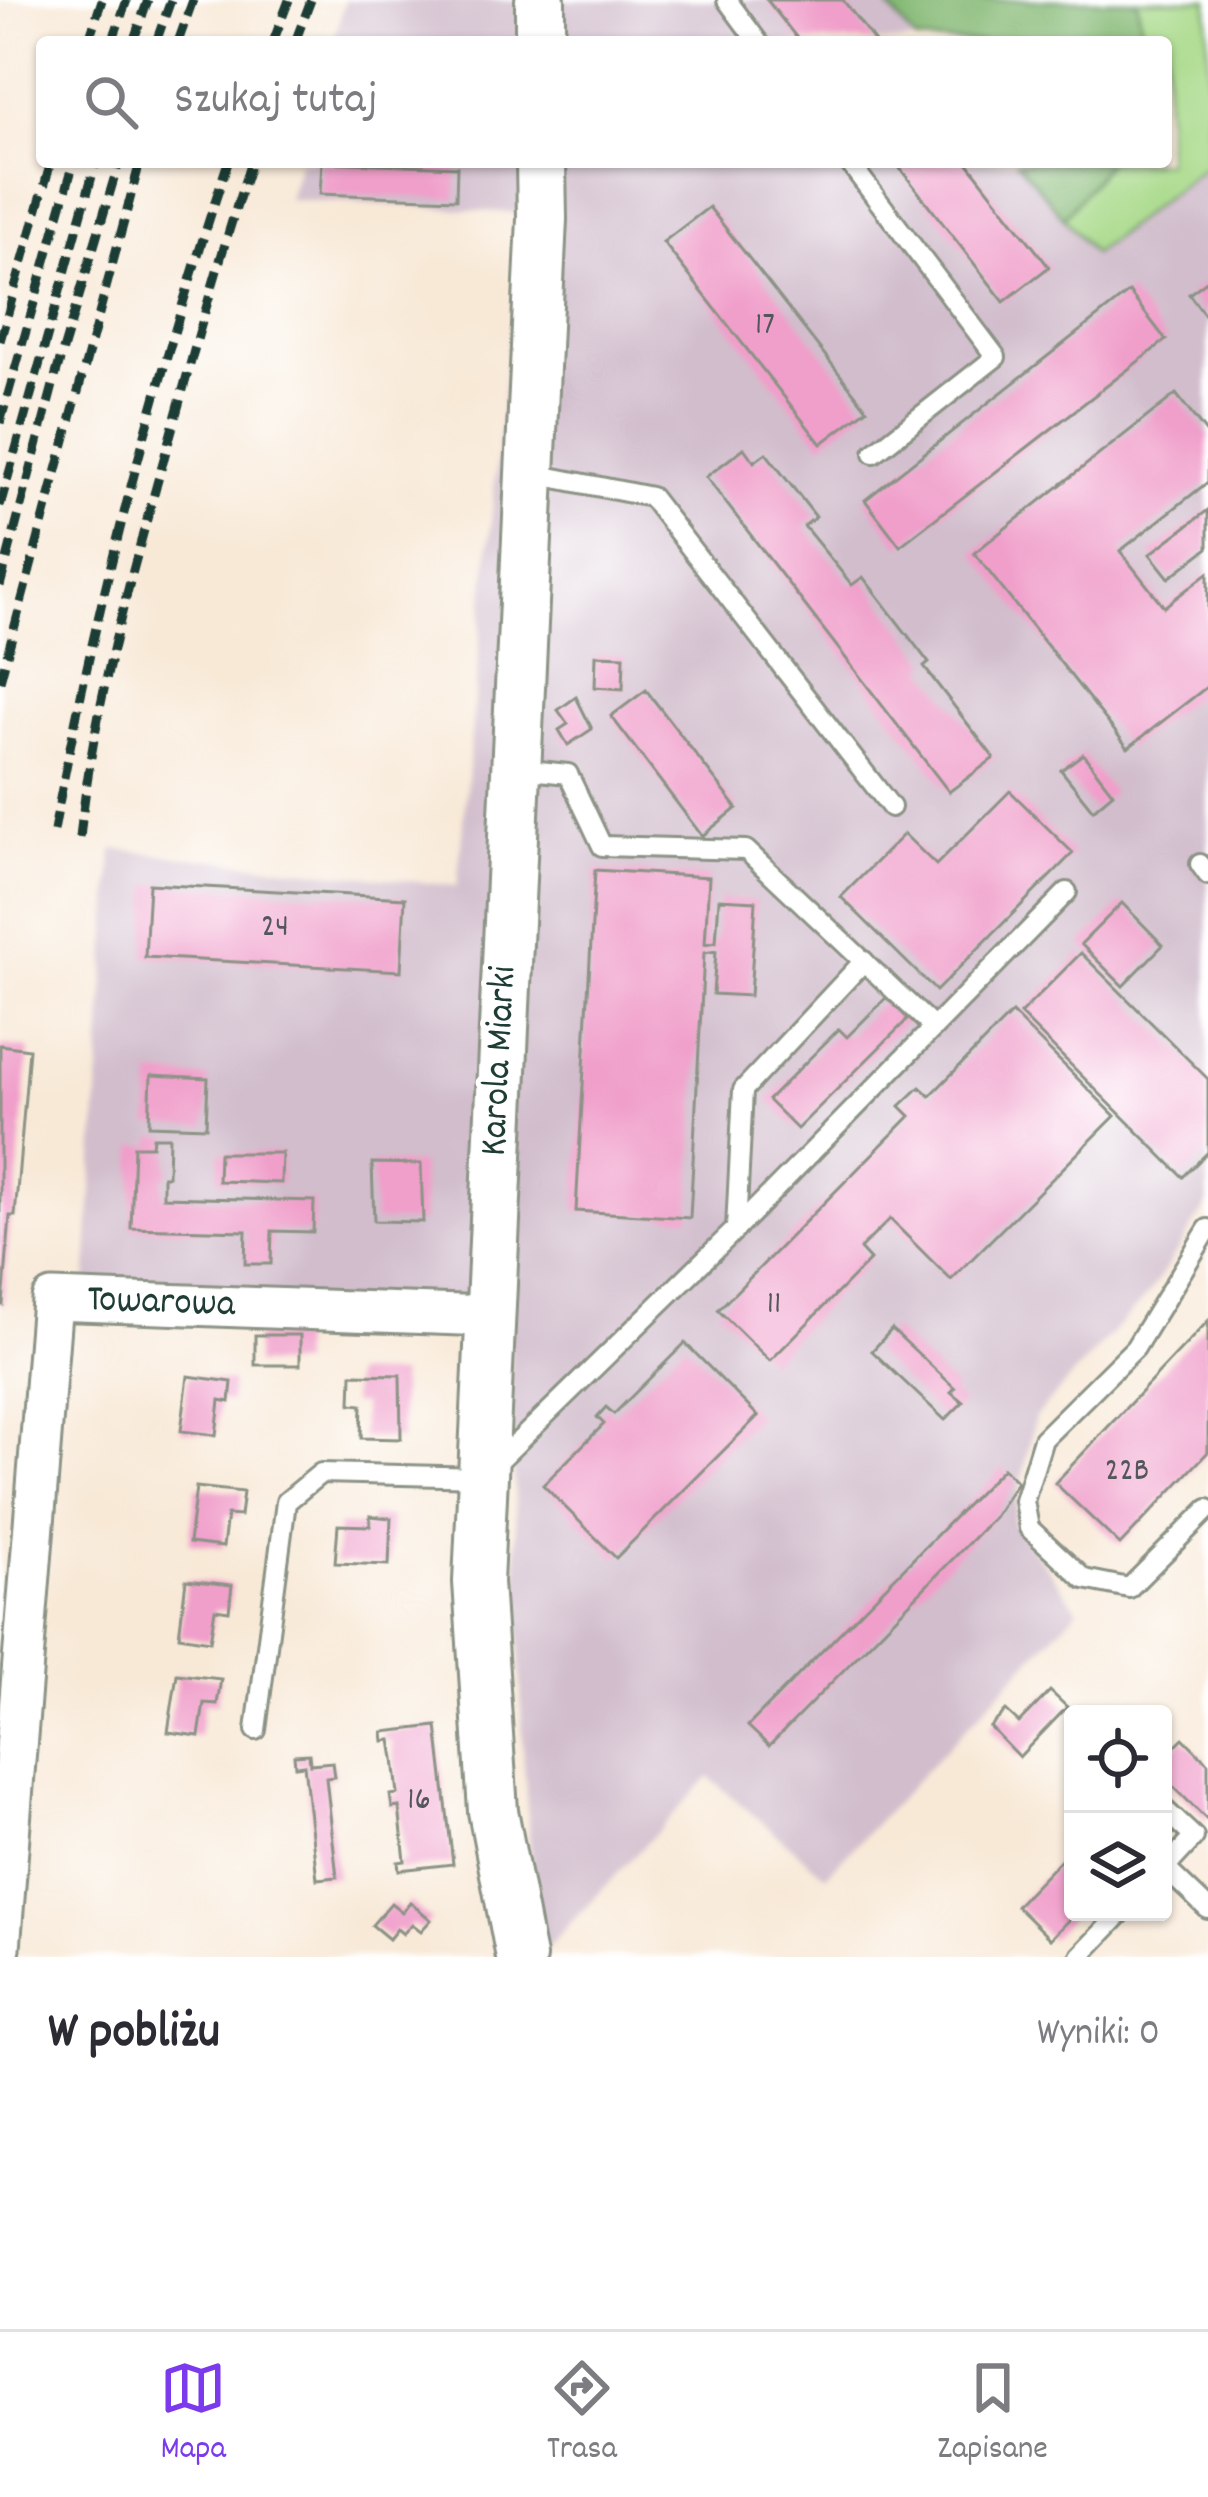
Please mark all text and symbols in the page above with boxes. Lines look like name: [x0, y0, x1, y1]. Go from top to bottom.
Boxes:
search box: [36, 36, 1172, 168]
icon: search: [78, 69, 144, 135]
text: Szukaj tutaj: [174, 70, 378, 134]
house number: 17: [755, 303, 775, 350]
house number: 24: [261, 905, 289, 952]
street label: Karola Miarki: [469, 964, 533, 1158]
street label: Towarowa: [86, 1274, 237, 1334]
house number: 11: [767, 1282, 781, 1329]
house number: 22B: [1105, 1449, 1149, 1496]
map controls: [1064, 1705, 1172, 1921]
button: locate: [1064, 1705, 1172, 1813]
house number: 16: [407, 1778, 431, 1825]
button: layers: [1064, 1813, 1172, 1921]
text: W pobliżu: [48, 1999, 220, 2071]
text: Wyniki: 0: [1037, 2008, 1160, 2063]
tab: Mapa: [160, 2355, 226, 2474]
tab: Trasa: [547, 2355, 617, 2474]
tab: Zapisane: [937, 2355, 1048, 2474]

